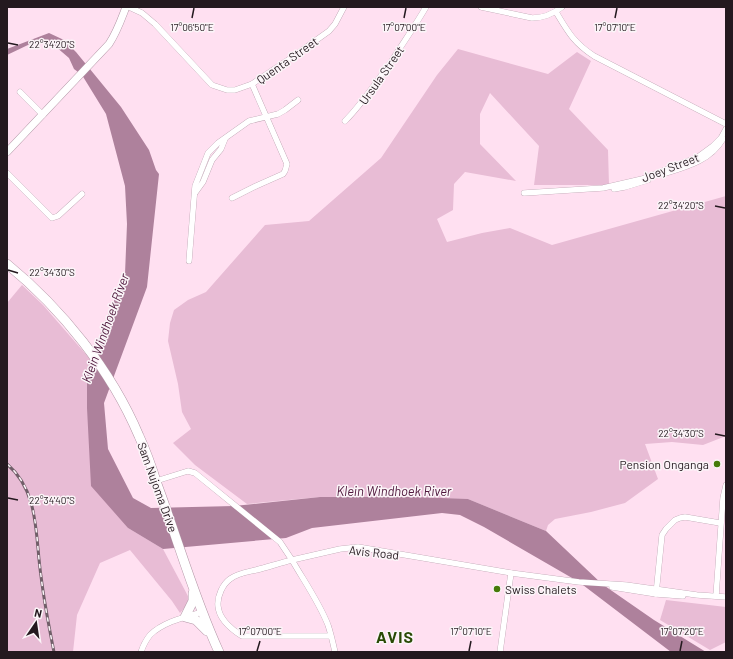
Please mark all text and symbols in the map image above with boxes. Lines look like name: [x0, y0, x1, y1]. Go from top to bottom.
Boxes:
text: 17°06'50"E: [170, 21, 214, 33]
text: 17°07'00"E: [382, 21, 426, 33]
text: 17°07'10"E: [594, 21, 636, 33]
street label: Quenta Street: [254, 34, 320, 86]
text: 22°34'20"S: [29, 38, 75, 50]
street label: Ursula Street: [356, 43, 406, 107]
street label: Joey Street: [639, 150, 701, 184]
text: 22°34'20"S: [658, 199, 704, 211]
text: 22°34'30"S: [29, 266, 75, 278]
water label: Klein Windhoek River: [78, 271, 132, 385]
text: 22°34'30"S: [658, 427, 704, 439]
street label: Sam Nujoma Drive: [135, 440, 181, 534]
place label: Pension Onganga: [620, 457, 709, 471]
marker: Pension Onganga: [712, 459, 722, 469]
water label: Klein Windhoek River: [337, 483, 452, 499]
text: 22°34'40"S: [29, 494, 75, 506]
street label: Avis Road: [348, 542, 400, 562]
place label: Swiss Chalets: [505, 582, 577, 596]
marker: Swiss Chalets: [492, 584, 502, 594]
north arrow: [16, 603, 56, 643]
text: N: [33, 606, 43, 620]
text: 17°07'00"E: [238, 625, 282, 637]
text: 17°07'10"E: [450, 625, 492, 637]
text: 17°07'20"E: [660, 625, 704, 637]
district label: AVIS: [376, 627, 414, 646]

